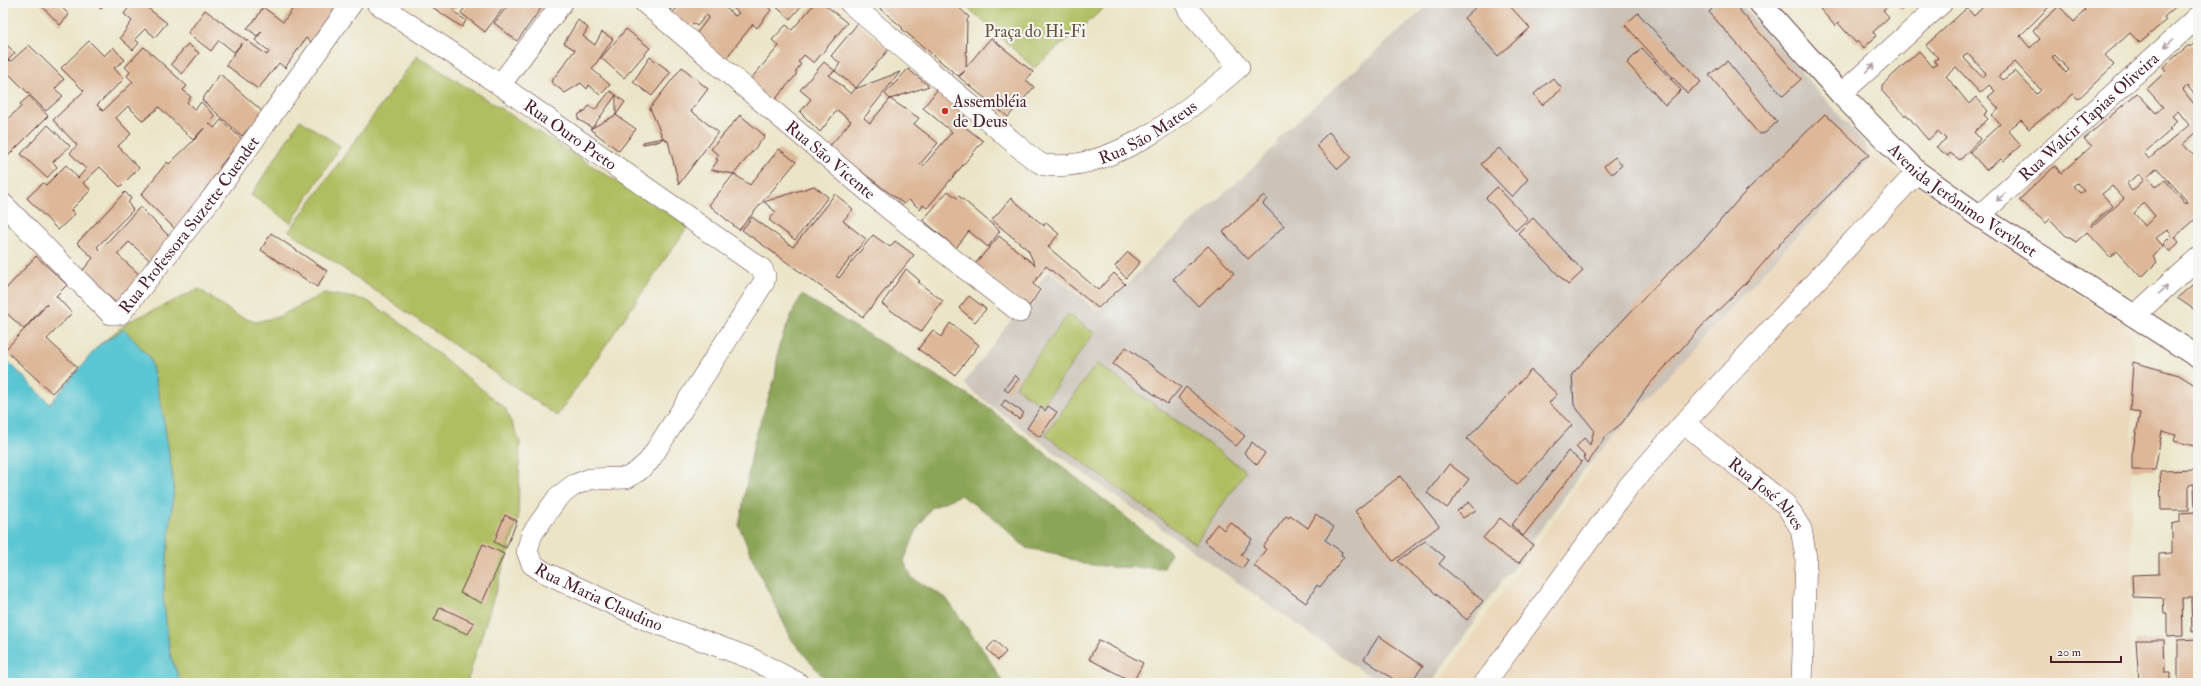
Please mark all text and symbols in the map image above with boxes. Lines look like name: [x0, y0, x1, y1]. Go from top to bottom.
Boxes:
park label: Praça do Hi-Fi: [984, 21, 1086, 42]
one-way arrow: [2164, 38, 2174, 48]
street label: Rua Walcir Tapias Oliveira: [2014, 47, 2164, 185]
one-way arrow: [1864, 63, 1875, 72]
place label: Assembléia de Deus: [952, 91, 1028, 132]
street label: Rua Ouro Preto: [520, 95, 621, 174]
street label: Rua São Mateus: [1096, 95, 1201, 168]
marker: Assembléia de Deus: [940, 106, 950, 116]
street label: Rua São Vicente: [781, 116, 880, 204]
street label: Rua Professora Suzette Cuendet: [114, 131, 264, 318]
street label: Avenida Jerônimo Vervloet: [1883, 138, 2042, 261]
one-way arrow: [1996, 192, 2006, 201]
one-way arrow: [2158, 285, 2168, 295]
street label: Rua José Alves: [1724, 452, 1809, 534]
street label: Rua Maria Claudino: [531, 558, 666, 635]
scale bar: [2051, 638, 2121, 664]
text: 20 m: [2057, 645, 2082, 660]

